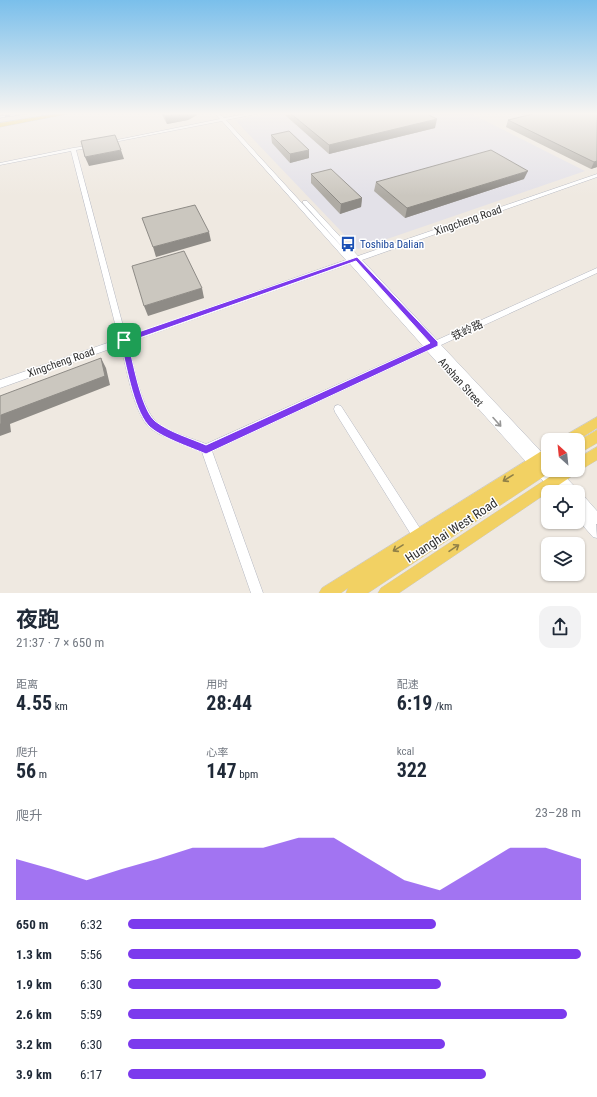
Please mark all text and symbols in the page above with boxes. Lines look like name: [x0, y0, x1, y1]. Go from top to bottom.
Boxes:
street label: Xingcheng Road: [433, 203, 503, 238]
bus stop icon: Toshiba Dalian: [339, 235, 357, 253]
place label: Toshiba Dalian: [360, 238, 424, 251]
street label: 铁岭路: [450, 318, 485, 343]
pin: [107, 323, 141, 357]
icon: arrive: [113, 329, 135, 351]
street label: Xingcheng Road: [26, 345, 96, 380]
street label: Anshan Street: [435, 355, 486, 409]
one-way arrow: [492, 417, 501, 427]
north arrow: [541, 433, 585, 477]
map controls: [541, 433, 585, 581]
one-way arrow: [502, 474, 513, 483]
button: locate: [541, 485, 585, 529]
street label: Huanghai West Road: [403, 495, 500, 566]
button: layers: [541, 537, 585, 581]
one-way arrow: [393, 544, 404, 552]
one-way arrow: [448, 544, 459, 552]
button: share: [539, 606, 581, 648]
text: 夜跑: [16, 607, 60, 632]
text: 21:37 · 7 × 650 m: [16, 635, 104, 650]
text: 距离: [16, 678, 38, 691]
text: 用时: [206, 678, 228, 691]
text: 配速: [397, 678, 419, 691]
text: 4.55: [16, 691, 52, 715]
text: 28:44: [206, 691, 252, 715]
text: 6:19: [397, 691, 432, 715]
text: km: [52, 700, 68, 713]
text: /km: [432, 700, 452, 713]
text: kcal: [397, 745, 414, 758]
text: 爬升: [16, 746, 38, 759]
text: 心率: [206, 746, 228, 759]
text: 322: [397, 758, 427, 782]
text: 56: [16, 759, 36, 783]
text: 147: [206, 759, 237, 783]
text: m: [36, 768, 47, 781]
text: bpm: [237, 768, 258, 781]
text: 23–28 m: [535, 805, 581, 820]
text: 爬升: [16, 808, 42, 823]
text: 650 m: [16, 917, 48, 932]
text: 6:32: [80, 917, 102, 932]
text: 1.3 km: [16, 947, 52, 962]
text: 5:56: [80, 947, 102, 962]
text: 1.9 km: [16, 977, 52, 992]
text: 6:30: [80, 977, 102, 992]
text: 2.6 km: [16, 1007, 52, 1022]
text: 5:59: [80, 1007, 102, 1022]
text: 3.2 km: [16, 1037, 52, 1052]
text: 6:30: [80, 1037, 102, 1052]
text: 3.9 km: [16, 1067, 52, 1082]
text: 6:17: [80, 1067, 102, 1082]

